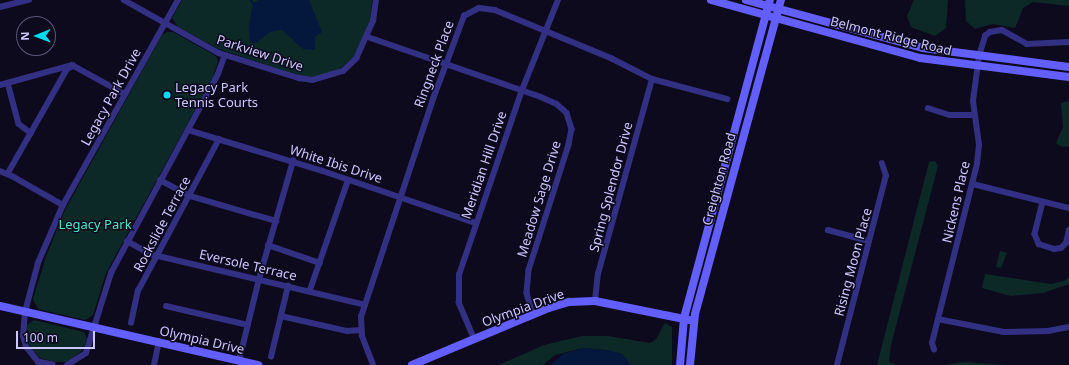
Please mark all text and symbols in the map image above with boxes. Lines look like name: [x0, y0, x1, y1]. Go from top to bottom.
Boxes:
street label: Belmont Ridge Road: [829, 13, 953, 59]
north arrow: [16, 16, 56, 56]
street label: Ringneck Place: [411, 18, 457, 110]
text: N: [17, 32, 32, 41]
street label: Parkview Drive: [215, 32, 305, 74]
street label: Legacy Park Drive: [78, 46, 144, 148]
place label: Legacy Park Tennis Courts: [175, 80, 258, 111]
marker: Legacy Park Tennis Courts: [162, 90, 172, 100]
street label: Meridian Hill Drive: [458, 109, 510, 221]
street label: Spring Splendor Drive: [586, 120, 636, 254]
street label: Creighton Road: [699, 131, 739, 227]
street label: Meadow Sage Drive: [514, 139, 564, 259]
street label: White Ibis Drive: [288, 142, 384, 186]
street label: Nickens Place: [939, 160, 973, 244]
street label: Rockslide Terrace: [130, 174, 194, 274]
street label: Rising Moon Place: [831, 206, 875, 318]
park label: Legacy Park: [58, 216, 132, 232]
street label: Eversole Terrace: [198, 246, 298, 284]
street label: Olympia Drive: [480, 286, 566, 330]
scale bar: [18, 323, 97, 349]
street label: Olympia Drive: [158, 323, 246, 357]
text: 100 m: [23, 329, 58, 346]

